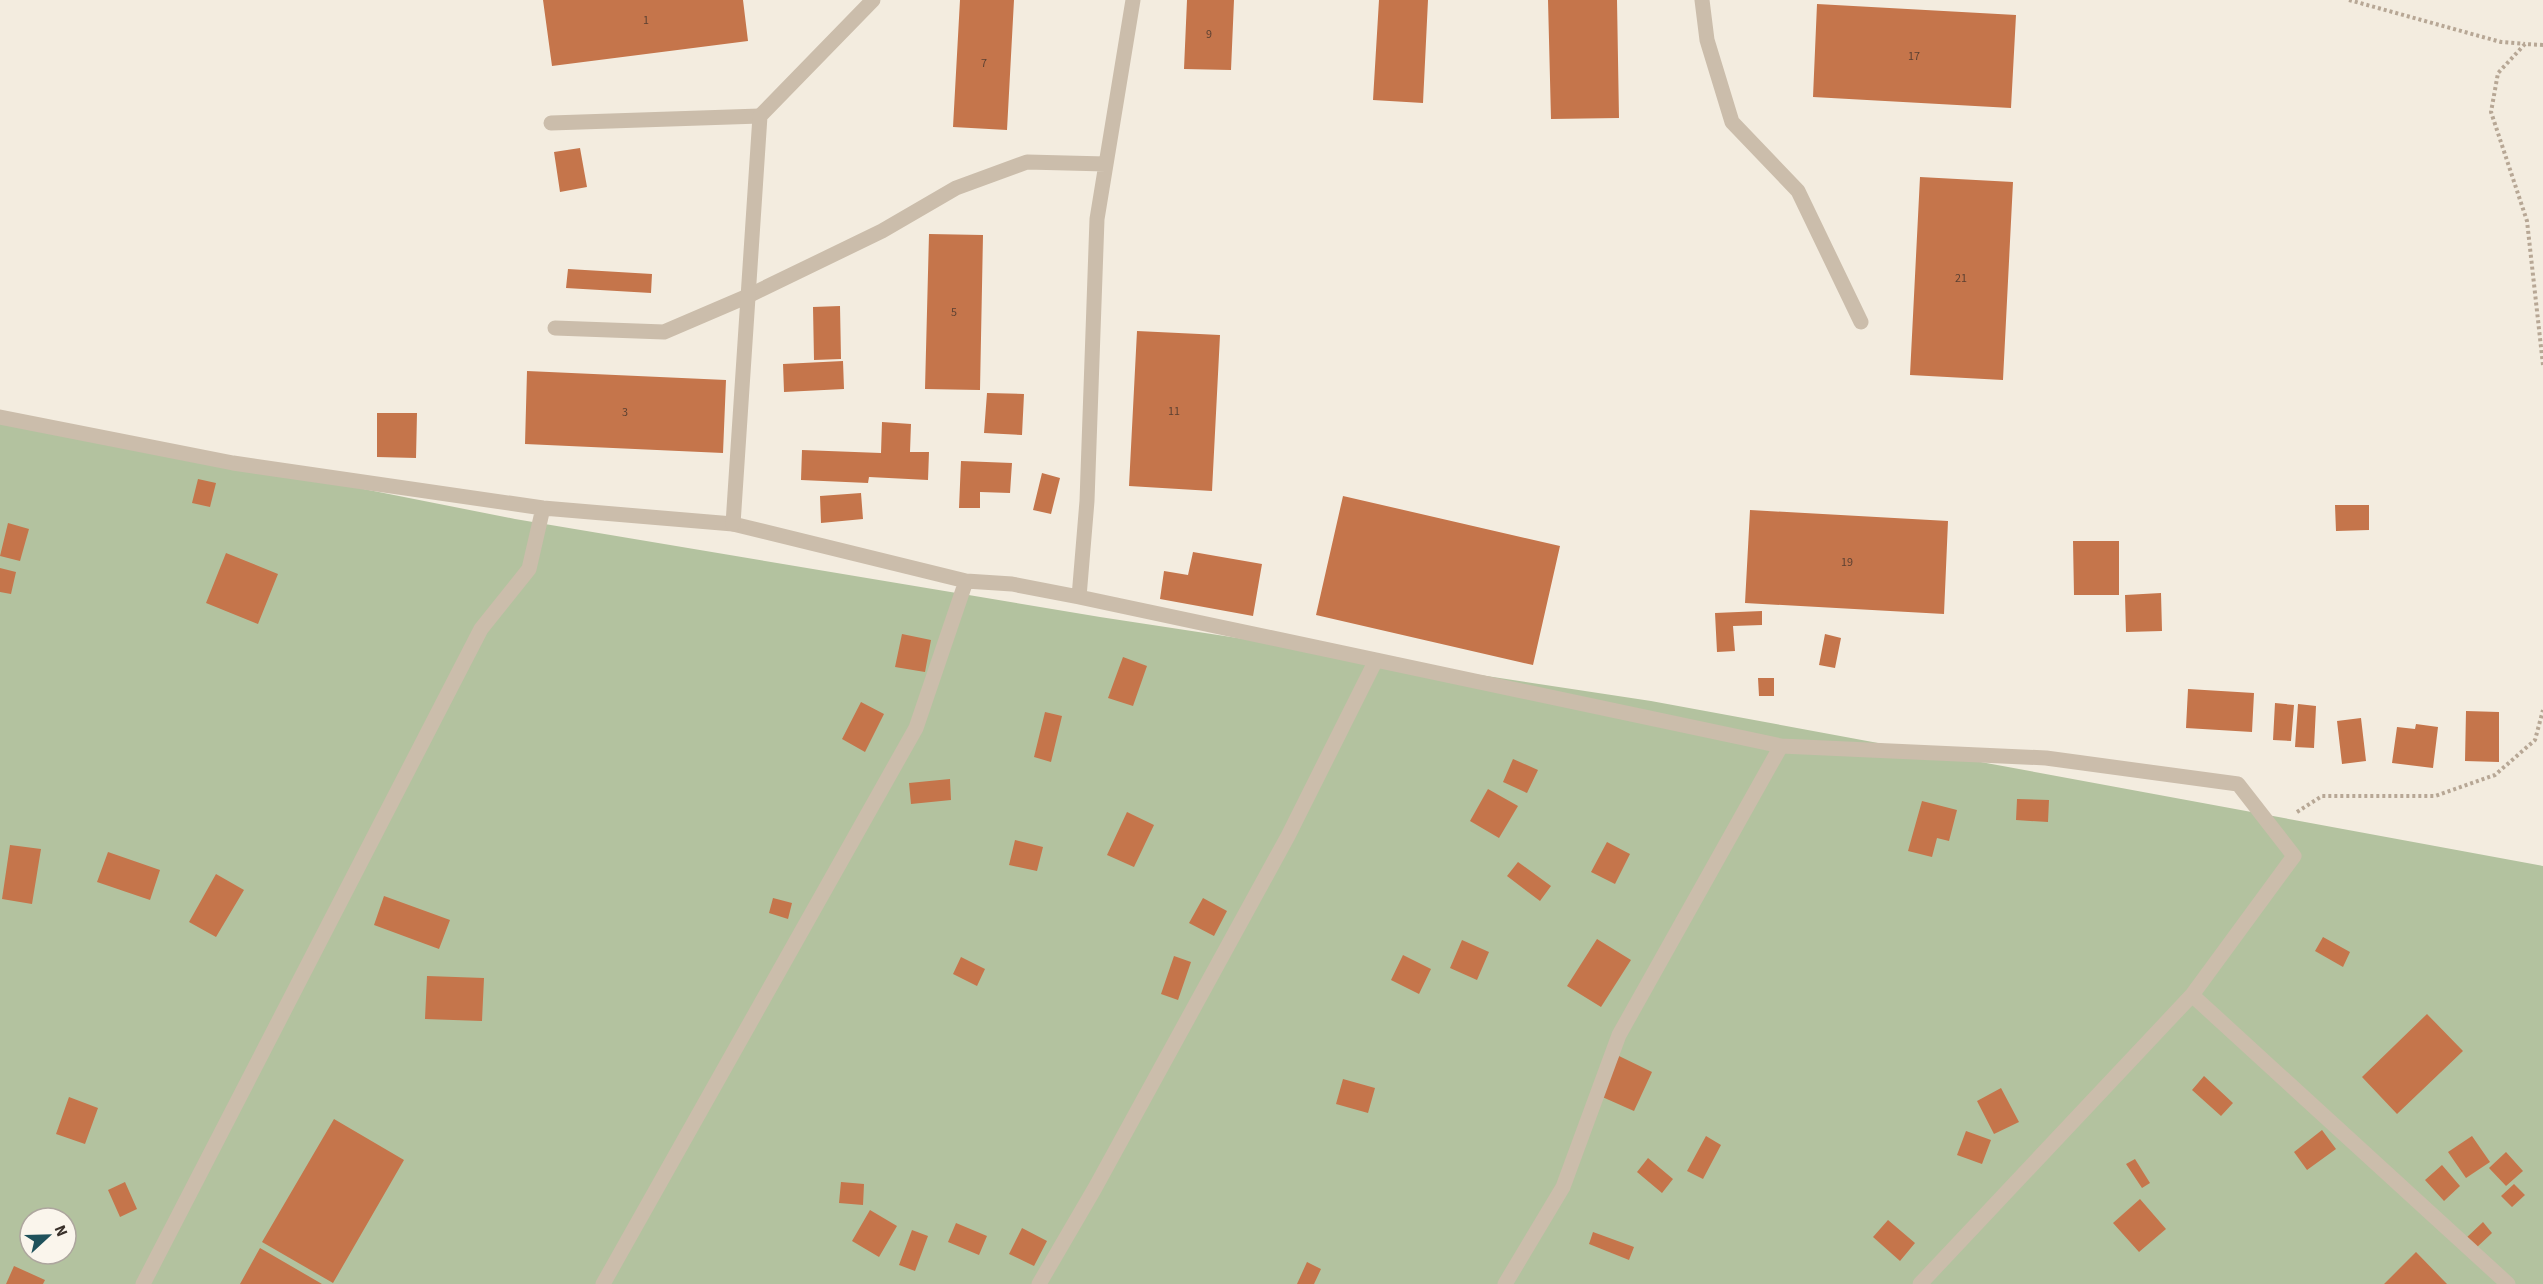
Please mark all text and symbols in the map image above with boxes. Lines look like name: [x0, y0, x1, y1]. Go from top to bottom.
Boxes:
house number: 1: [643, 12, 649, 29]
house number: 9: [1206, 26, 1212, 43]
house number: 17: [1908, 48, 1920, 65]
house number: 7: [981, 55, 987, 72]
house number: 21: [1955, 270, 1967, 287]
house number: 5: [951, 304, 957, 321]
house number: 11: [1168, 403, 1180, 420]
house number: 3: [622, 404, 628, 421]
house number: 19: [1841, 554, 1853, 571]
north arrow: [18, 1206, 78, 1266]
text: N: [49, 1222, 73, 1240]

